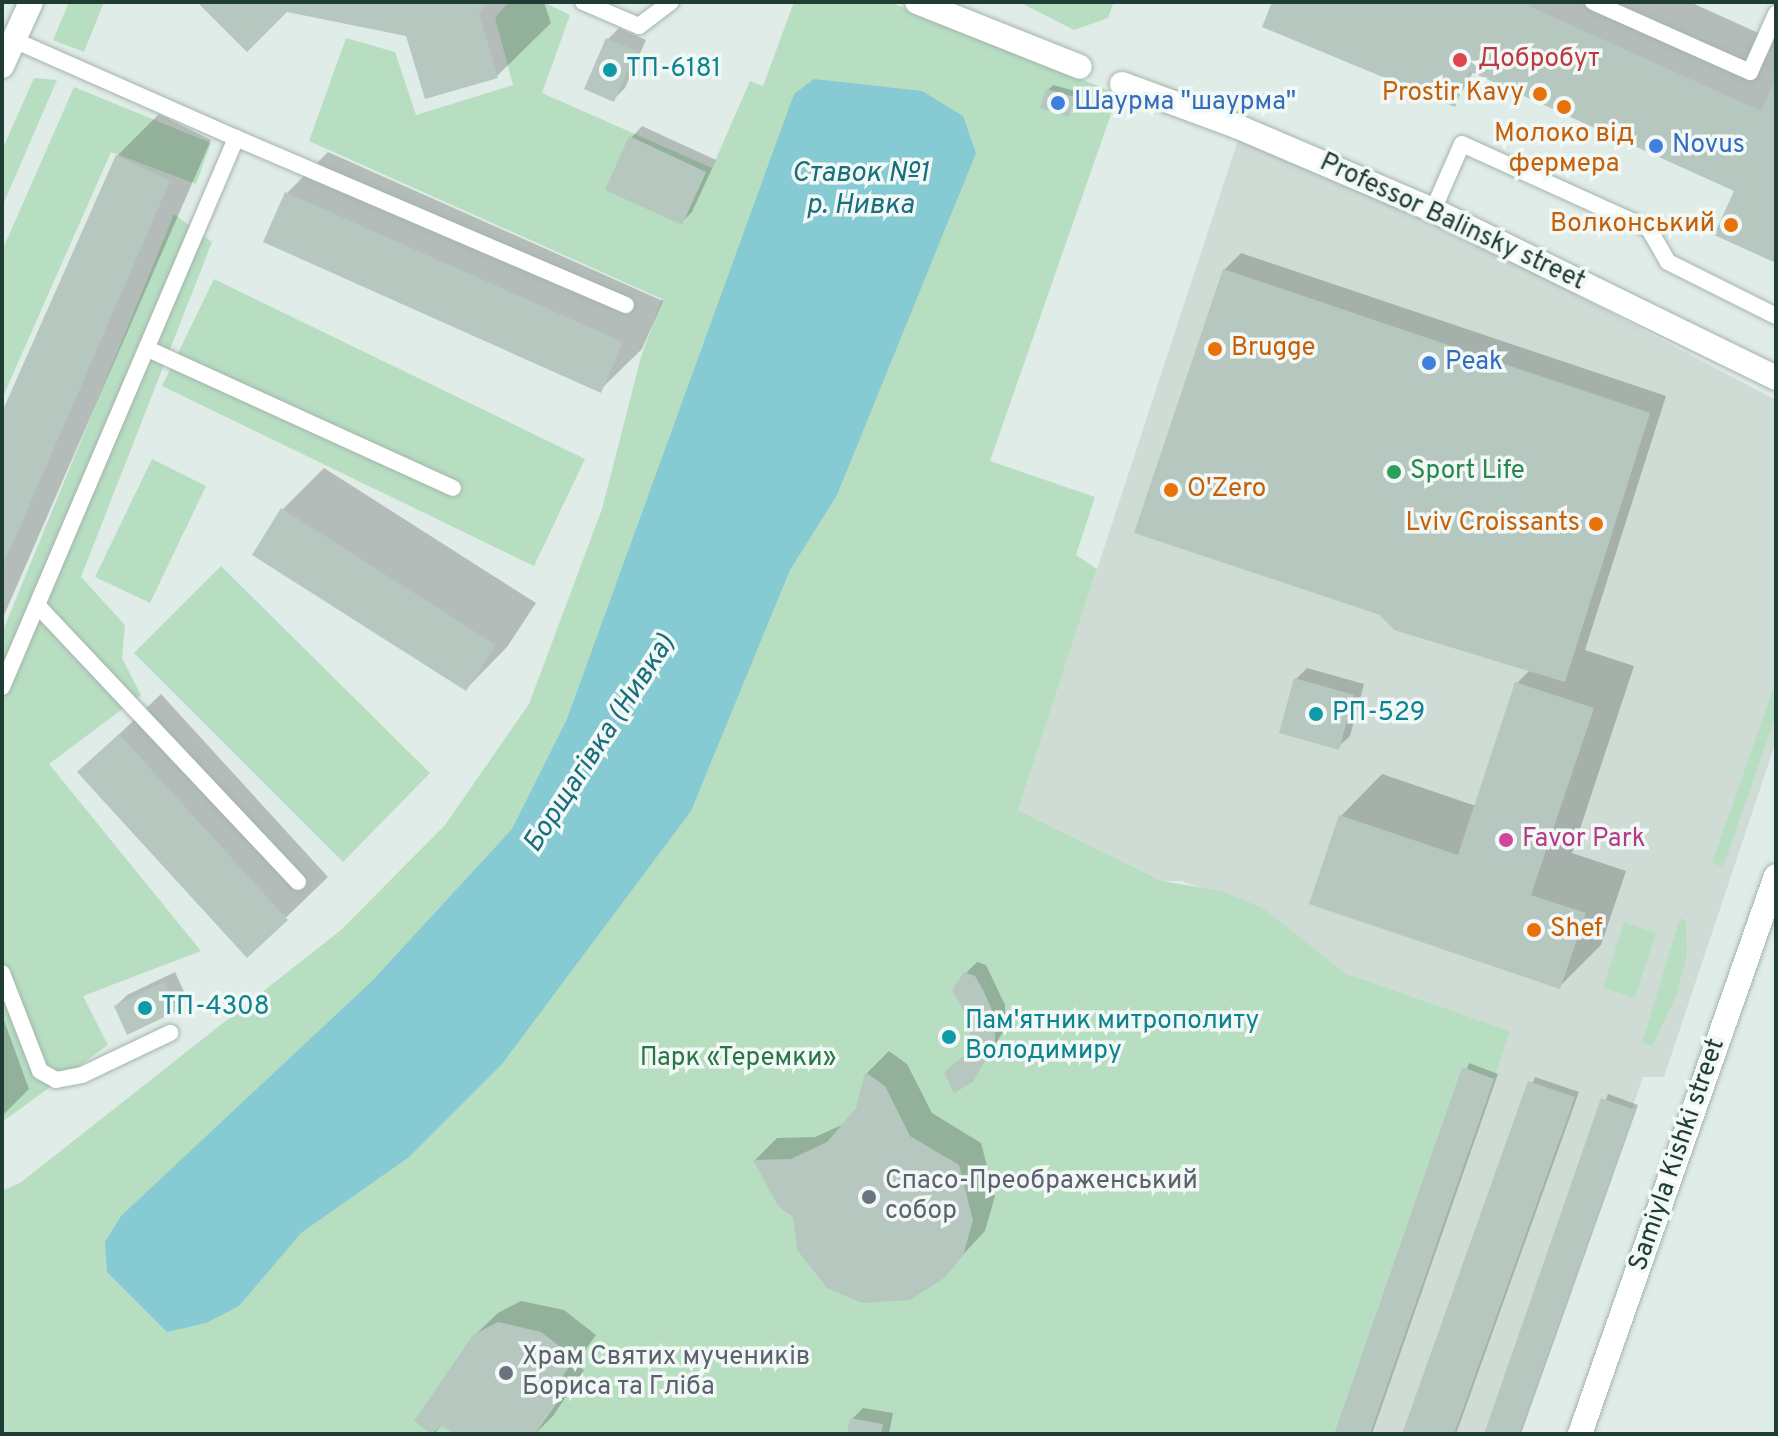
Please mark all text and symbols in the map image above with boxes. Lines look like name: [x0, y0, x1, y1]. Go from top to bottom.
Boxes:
place label: Добробут: [1478, 44, 1600, 76]
marker: Добробут: [1449, 49, 1471, 71]
place label: ТП-6181: [626, 54, 721, 86]
marker: ТП-6181: [601, 61, 619, 79]
place label: Prostir Kavy: [1382, 78, 1524, 110]
marker: Prostir Kavy: [1531, 85, 1549, 103]
place label: Шаурма "шаурма": [1074, 87, 1296, 119]
marker: Шаурма "шаурма": [1049, 94, 1067, 112]
marker: Молоко від фермера: [1555, 98, 1573, 116]
place label: Молоко від фермера: [1494, 119, 1634, 180]
place label: Novus: [1672, 130, 1745, 162]
marker: Novus: [1647, 137, 1665, 155]
street label: Professor Balinsky street: [1314, 148, 1590, 298]
water label: Ставок №1 р. Нивка: [792, 157, 928, 223]
place label: Волконський: [1550, 209, 1715, 241]
marker: Волконський: [1722, 216, 1740, 234]
place label: Brugge: [1231, 333, 1315, 365]
marker: Brugge: [1206, 340, 1224, 358]
place label: Peak: [1445, 347, 1503, 379]
marker: Peak: [1420, 354, 1438, 372]
place label: Sport Life: [1410, 456, 1525, 488]
marker: Sport Life: [1385, 463, 1403, 481]
place label: O'Zero: [1187, 474, 1266, 506]
marker: O'Zero: [1162, 481, 1180, 499]
place label: Lviv Croissants: [1406, 508, 1580, 540]
marker: Lviv Croissants: [1587, 515, 1605, 533]
water label: Борщагівка (Нивка): [517, 629, 683, 859]
place label: РП-529: [1332, 698, 1425, 730]
marker: РП-529: [1307, 705, 1325, 723]
place label: Favor Park: [1522, 824, 1646, 856]
marker: Favor Park: [1497, 831, 1515, 849]
place label: Shef: [1550, 914, 1603, 946]
marker: Shef: [1525, 921, 1543, 939]
place label: ТП-4308: [161, 992, 270, 1024]
marker: ТП-4308: [136, 999, 154, 1017]
place label: Пам'ятник митрополиту Володимиру: [965, 1006, 1259, 1068]
marker: Пам'ятник митрополиту Володимиру: [940, 1028, 958, 1046]
street label: Samiyla Kishki street: [1624, 1035, 1732, 1275]
park label: Парк «Теремки»: [640, 1043, 836, 1075]
place label: Спасо-Преображенський собор: [885, 1166, 1198, 1228]
marker: Спасо-Преображенський собор: [860, 1188, 878, 1206]
place label: Храм Святих мучеників Бориса та Гліба: [522, 1342, 810, 1404]
marker: Храм Святих мучеників Бориса та Гліба: [497, 1364, 515, 1382]

